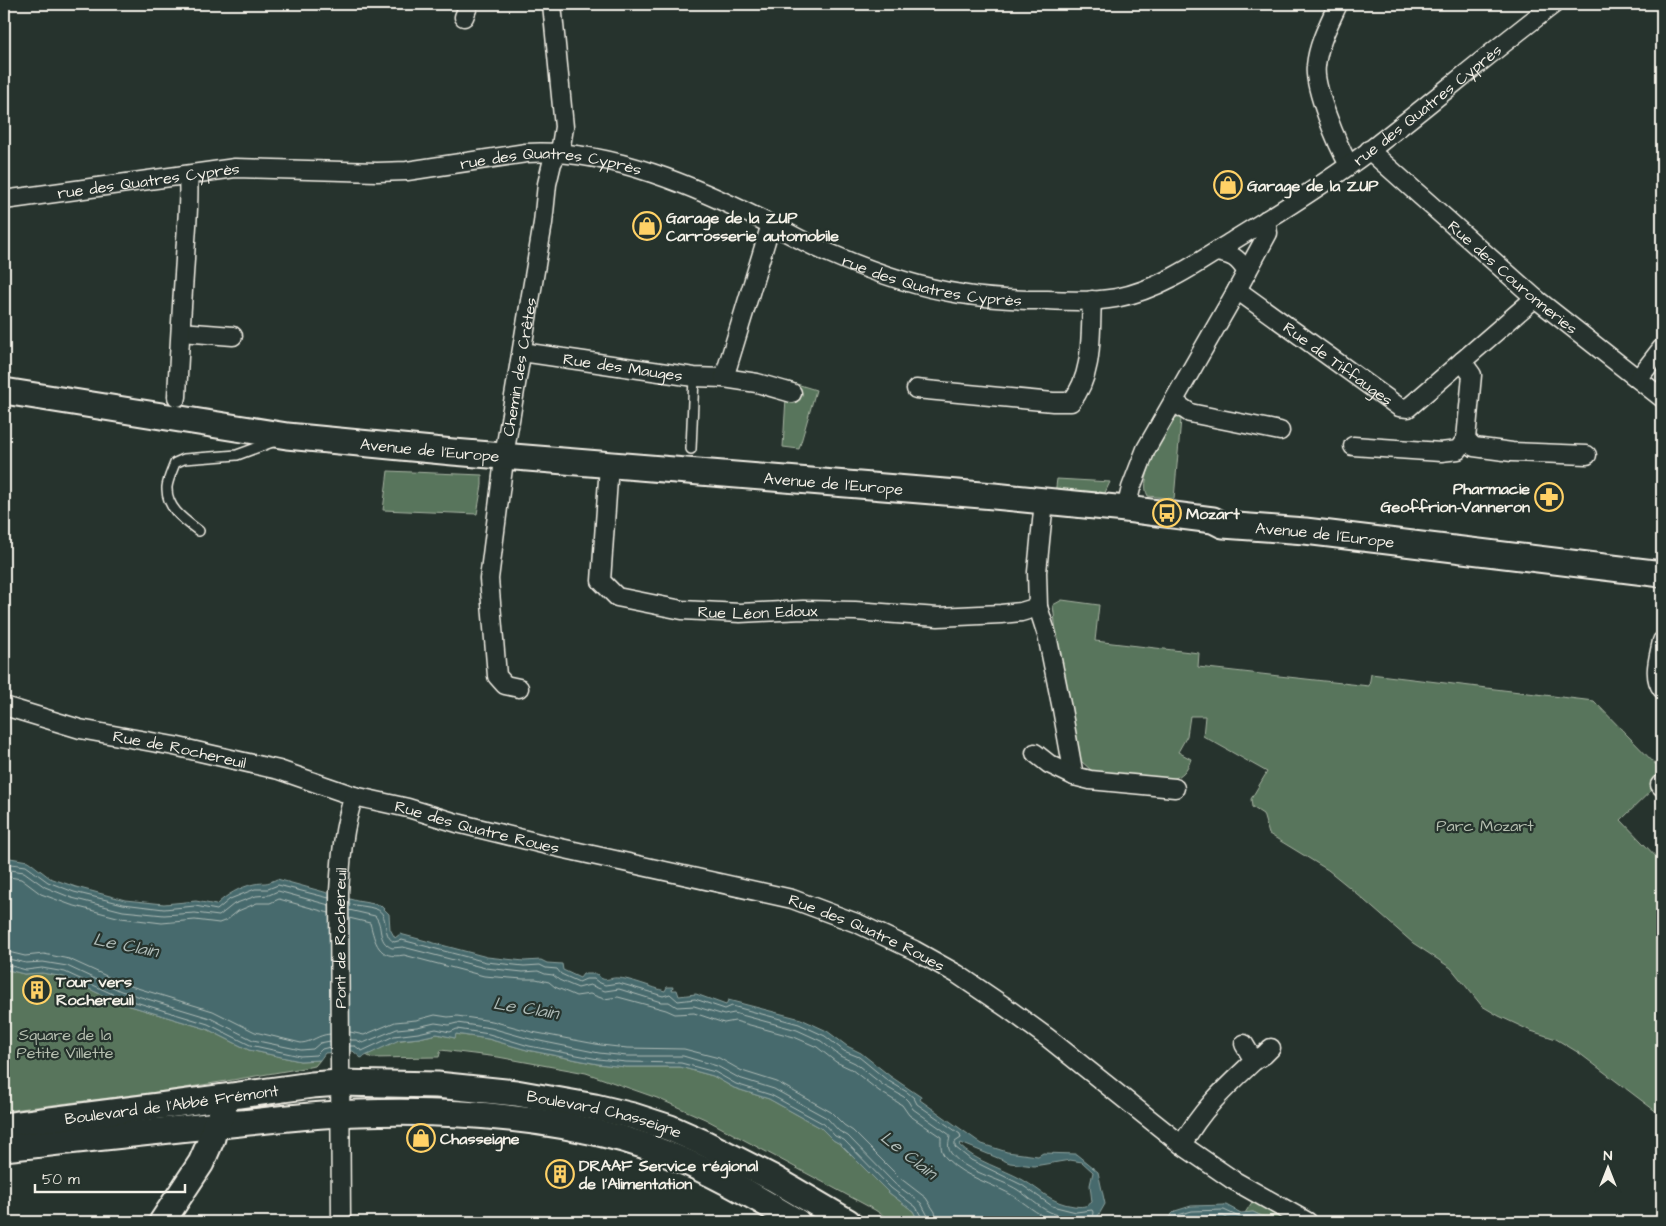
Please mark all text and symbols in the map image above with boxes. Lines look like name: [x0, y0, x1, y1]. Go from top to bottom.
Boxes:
street label: rue des Quatres Cyprès: [1349, 39, 1506, 171]
street label: rue des Quatres Cyprès: [459, 143, 644, 181]
street label: rue des Quatres Cyprès: [56, 158, 240, 204]
shop icon: Garage de la ZUP: [1213, 170, 1243, 200]
place label: Garage de la ZUP: [1247, 175, 1379, 199]
place label: Garage de la ZUP Carrosserie automobile: [666, 207, 839, 247]
shop icon: Garage de la ZUP Carrosserie automobile: [632, 211, 662, 241]
street label: Rue des Couronneries: [1443, 215, 1582, 340]
street label: rue des Quatres Cyprès: [839, 250, 1022, 312]
street label: Chemin des Crêtes: [497, 296, 542, 438]
street label: Rue de Tiffauges: [1278, 317, 1397, 411]
street label: Rue des Mauges: [562, 348, 684, 387]
street label: Avenue de l'Europe: [359, 433, 501, 468]
street label: Avenue de l'Europe: [763, 467, 904, 501]
place label: Pharmacie Geoffrion-Vanneron: [1380, 478, 1530, 518]
pharmacy icon: Pharmacie Geoffrion-Vanneron: [1534, 482, 1564, 512]
bus stop icon: Mozart: [1152, 498, 1182, 528]
place label: Mozart: [1186, 503, 1240, 525]
street label: Avenue de l'Europe: [1255, 517, 1396, 554]
street label: Rue Léon Edoux: [697, 600, 818, 625]
street label: Rue de Rochereuil: [111, 725, 248, 774]
street label: Rue des Quatre Roues: [393, 795, 561, 859]
park label: Parc Mozart: [1436, 815, 1534, 837]
street label: Pont de Rochereuil: [329, 867, 353, 1009]
street label: Rue des Quatre Roues: [785, 889, 949, 977]
water label: Le Clain: [91, 927, 163, 964]
place label: Tour vers Rochereuil: [55, 971, 134, 1011]
building icon: Tour vers Rochereuil: [22, 975, 52, 1005]
water label: Le Clain: [491, 991, 562, 1026]
park label: Square de la Petite Villette: [16, 1024, 114, 1064]
street label: Boulevard de l'Abbé Frémont: [63, 1080, 281, 1130]
street label: Boulevard Chasseigne: [525, 1085, 685, 1144]
shop icon: Chasseigne: [406, 1123, 436, 1153]
water label: Le Clain: [875, 1125, 944, 1187]
place label: Chasseigne: [440, 1128, 520, 1152]
north arrow: [1584, 1144, 1634, 1194]
text: N: [1604, 1146, 1613, 1166]
place label: DRAAF Service régional de l'Alimentation: [578, 1155, 759, 1195]
building icon: DRAAF Service régional de l'Alimentation: [545, 1159, 575, 1189]
scale bar: [35, 1161, 185, 1193]
text: 50 m: [42, 1169, 80, 1190]

